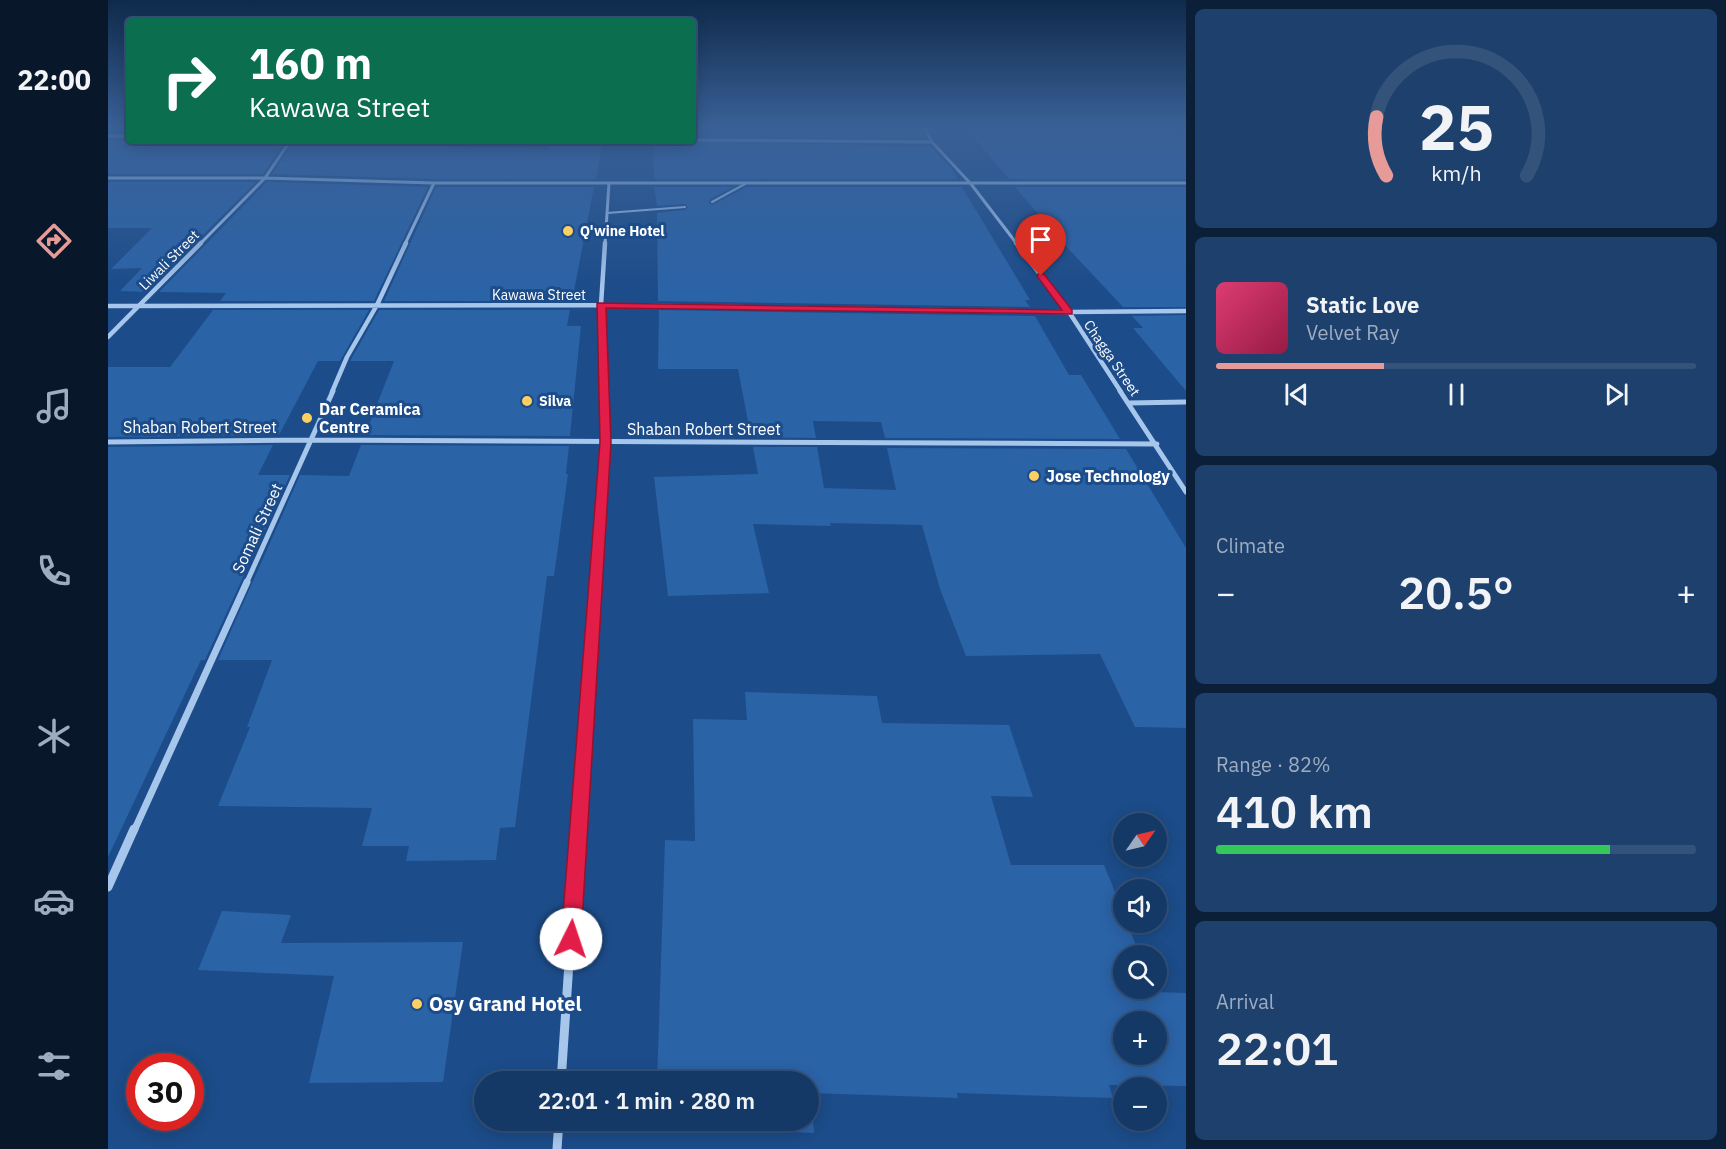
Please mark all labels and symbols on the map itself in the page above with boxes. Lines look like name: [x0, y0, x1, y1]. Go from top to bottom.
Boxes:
pin: [1015, 214, 1066, 276]
place label: Q'wine Hotel: [580, 222, 665, 240]
marker: Q'wine Hotel: [561, 224, 575, 238]
street label: Liwali Street: [135, 226, 203, 294]
street label: Kawawa Street: [492, 286, 586, 304]
street label: Chagga Street: [1080, 316, 1144, 400]
place label: Silva: [539, 392, 571, 410]
marker: Silva: [520, 394, 534, 408]
place label: Dar Ceramica Centre: [319, 399, 421, 437]
marker: Dar Ceramica Centre: [300, 411, 314, 425]
street label: Shaban Robert Street: [123, 417, 277, 437]
street label: Shaban Robert Street: [627, 419, 781, 439]
place label: Jose Technology: [1046, 466, 1170, 486]
marker: Jose Technology: [1027, 469, 1041, 483]
street label: Somali Street: [227, 480, 287, 576]
north arrow: [1113, 813, 1167, 867]
position arrow: [539, 907, 603, 971]
place label: Osy Grand Hotel: [429, 990, 581, 1017]
marker: Osy Grand Hotel: [410, 997, 424, 1011]
speed limit sign: 30: [126, 1053, 204, 1131]

